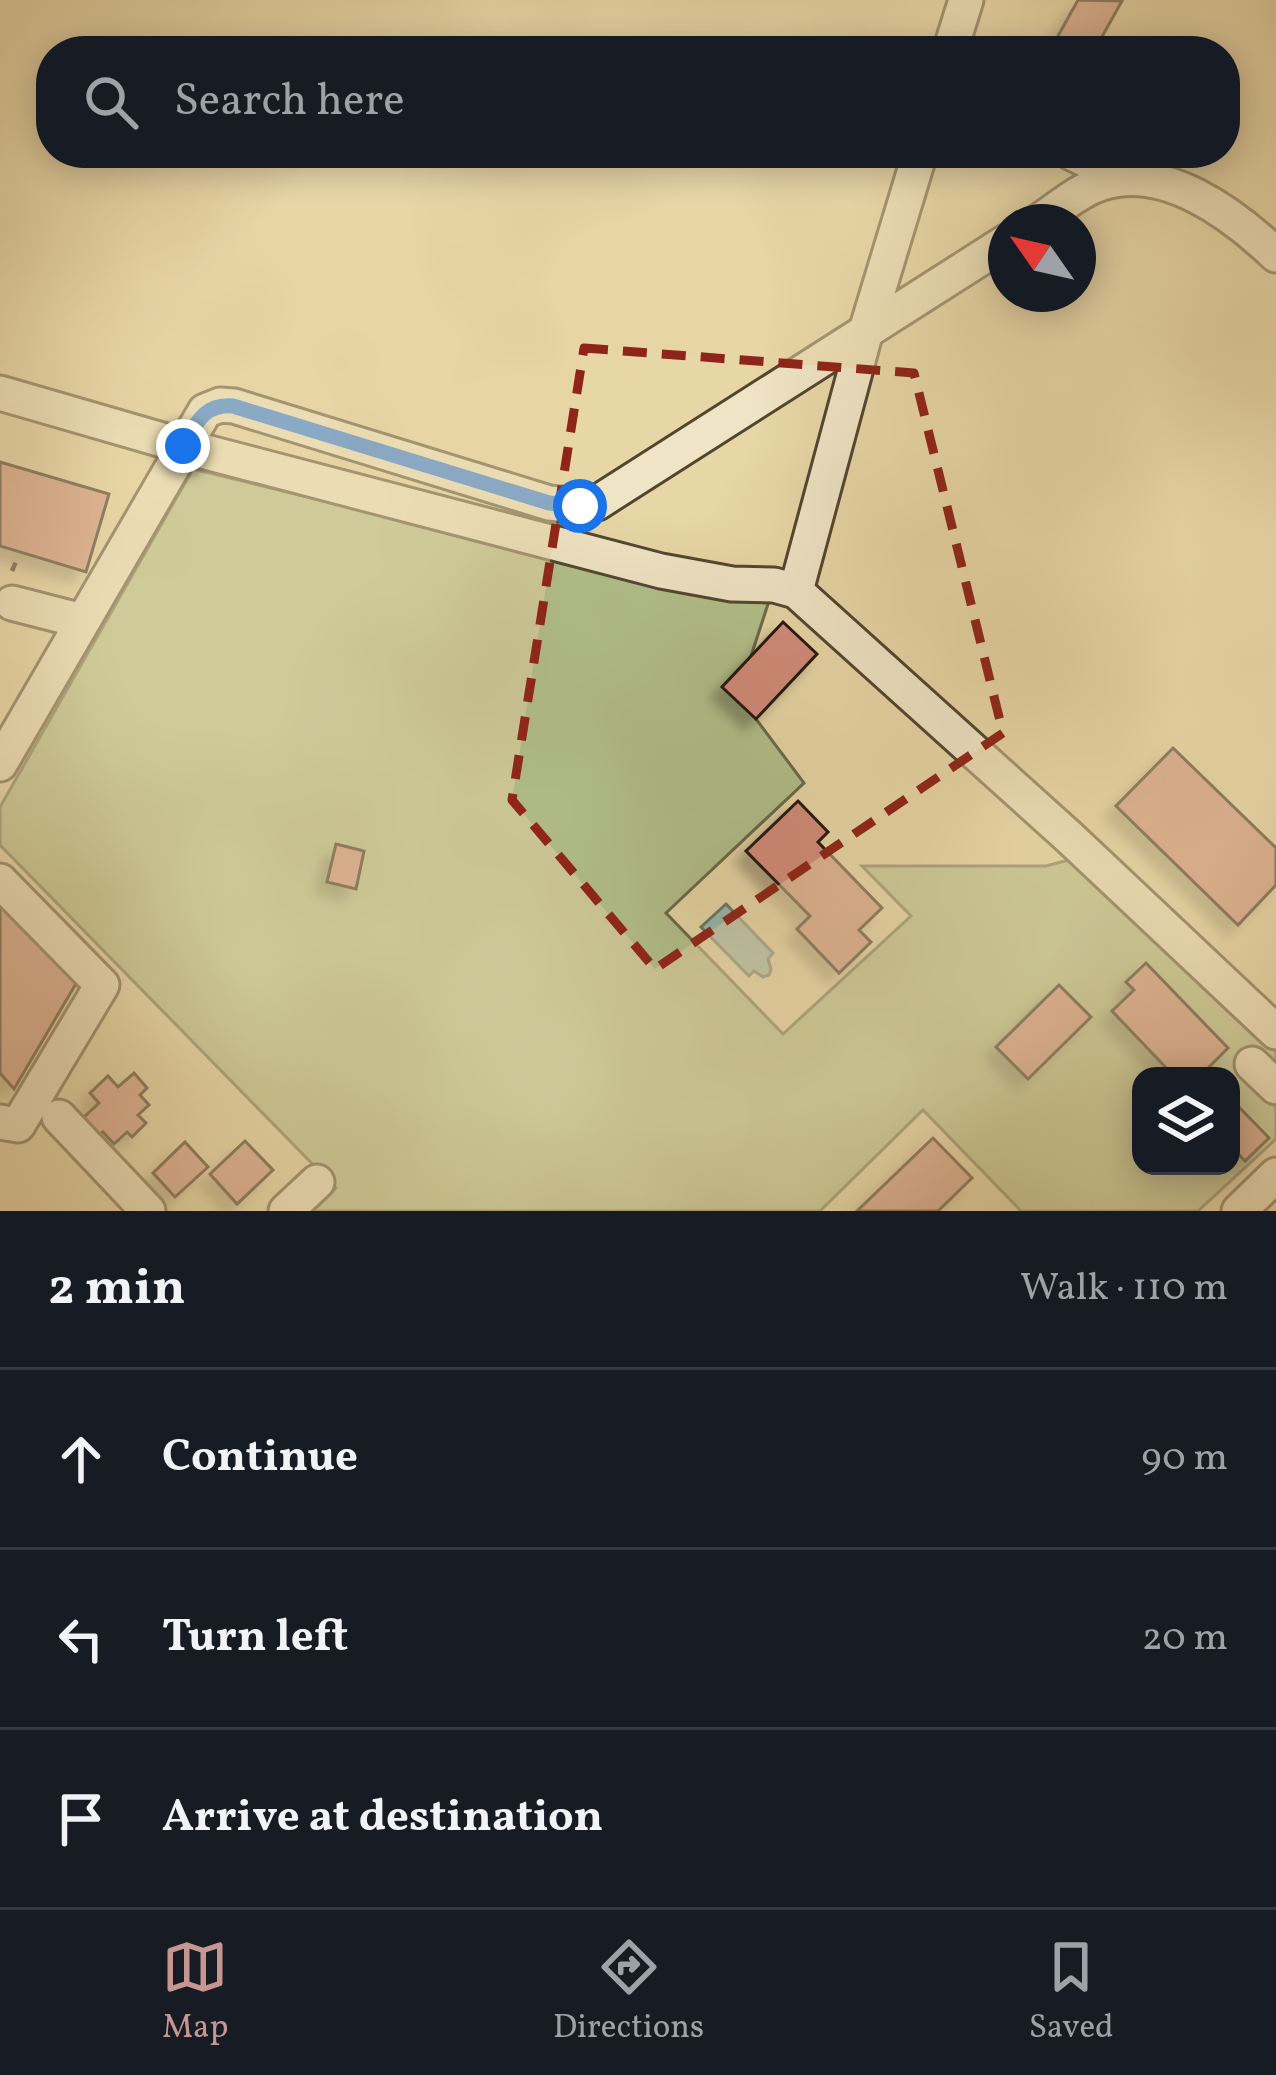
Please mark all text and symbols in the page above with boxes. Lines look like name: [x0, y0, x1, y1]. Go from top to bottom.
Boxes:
search box: [36, 36, 1240, 168]
icon: search: [78, 69, 144, 135]
text: Search here: [174, 71, 405, 134]
north arrow: [988, 204, 1096, 312]
route end: [156, 419, 210, 473]
route start: [553, 479, 607, 533]
map controls: [1132, 1067, 1240, 1175]
button: layers: [1132, 1067, 1240, 1175]
text: 2 min: [48, 1254, 186, 1325]
text: Walk · 110 m: [1020, 1262, 1228, 1316]
icon: ahead: [48, 1426, 114, 1492]
text: Continue: [162, 1427, 358, 1490]
text: 90 m: [1141, 1432, 1228, 1486]
icon: left: [48, 1606, 114, 1672]
text: Turn left: [162, 1607, 348, 1670]
text: 20 m: [1142, 1612, 1228, 1666]
icon: arrive: [48, 1786, 114, 1852]
text: Arrive at destination: [162, 1787, 603, 1850]
tab: Map: [162, 1934, 228, 2052]
tab: Directions: [553, 1934, 704, 2052]
tab: Saved: [1029, 1934, 1114, 2052]

